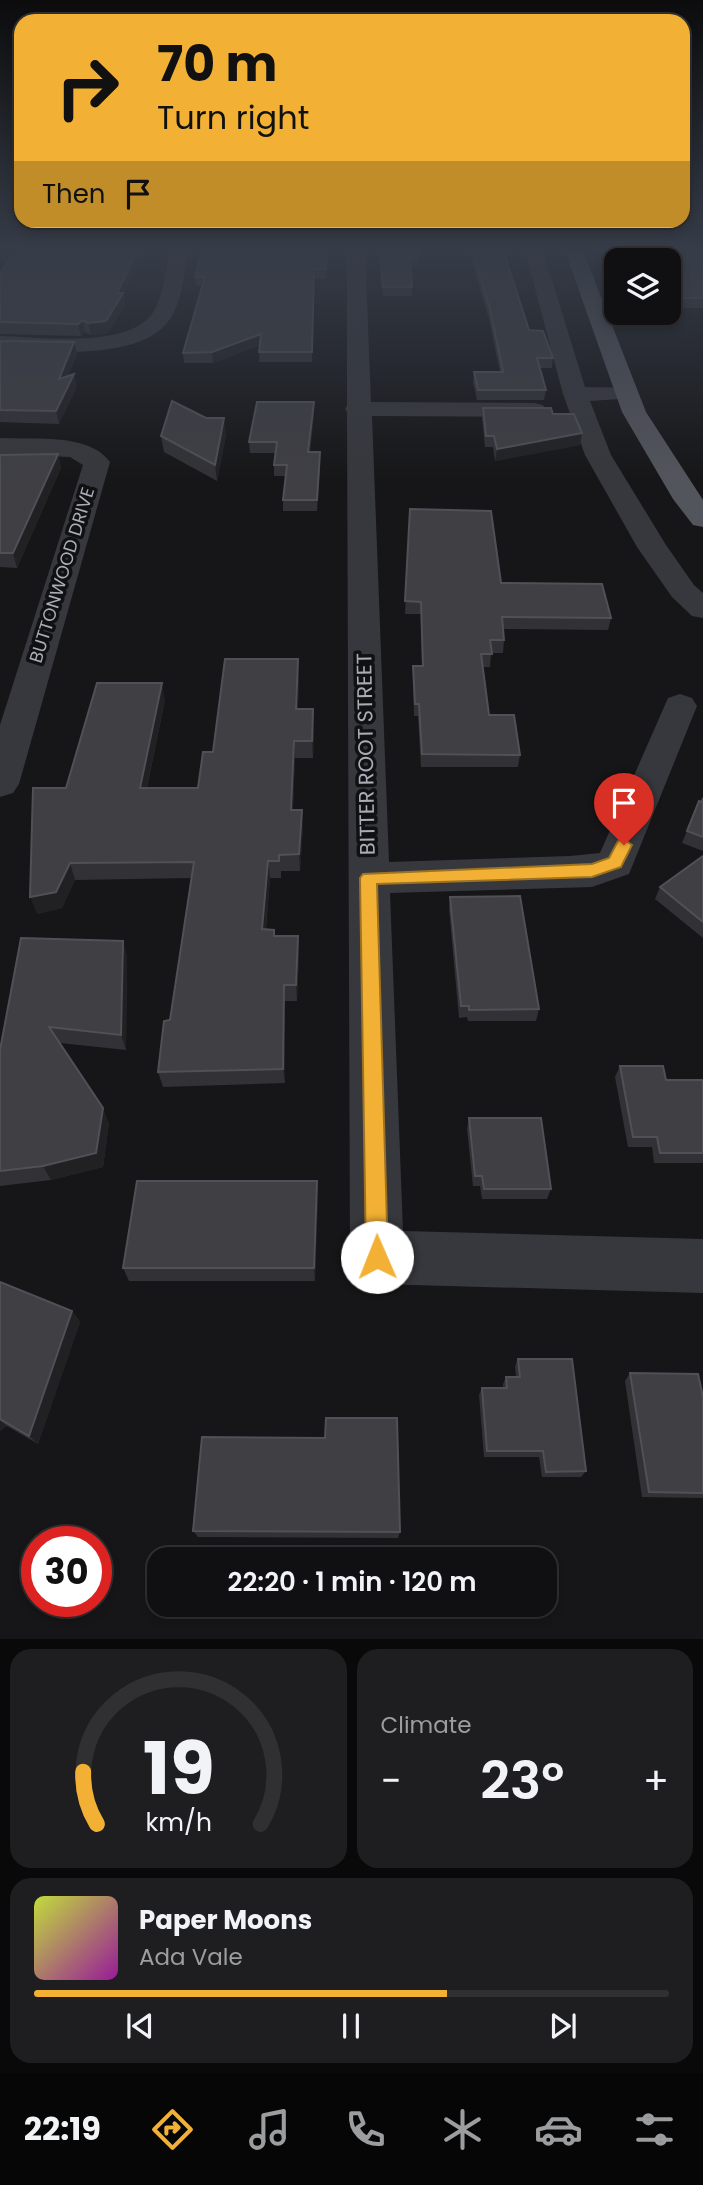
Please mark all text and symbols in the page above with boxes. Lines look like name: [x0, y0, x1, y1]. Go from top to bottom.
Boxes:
text: 70 m: [157, 30, 277, 98]
icon: right: [42, 42, 133, 133]
text: Turn right: [157, 95, 309, 140]
icon: arrive: [119, 175, 157, 213]
text: Then: [42, 176, 105, 212]
map controls: [604, 248, 681, 325]
button: layers: [604, 248, 681, 325]
street label: BUTTONWOOD DRIVE: [23, 484, 100, 666]
street label: BITTER ROOT STREET: [349, 653, 382, 855]
pin: [594, 773, 654, 845]
icon: arrive: [605, 784, 643, 822]
position arrow: [340, 1220, 414, 1294]
speed limit sign: 30: [21, 1526, 112, 1617]
text: 22:20 · 1 min · 120 m: [227, 1564, 477, 1600]
text: Climate: [381, 1709, 471, 1741]
text: 19: [142, 1719, 214, 1820]
text: 23°: [480, 1744, 564, 1817]
text: −: [381, 1754, 401, 1807]
text: +: [643, 1754, 669, 1807]
text: km/h: [145, 1805, 212, 1840]
text: Paper Moons: [139, 1902, 312, 1938]
text: Ada Vale: [139, 1941, 243, 1973]
icon: previous: [121, 2007, 159, 2045]
icon: pause: [332, 2007, 370, 2045]
icon: next: [544, 2007, 582, 2045]
icon: directions: [148, 2105, 197, 2154]
icon: music: [245, 2105, 294, 2154]
icon: phone: [341, 2105, 390, 2154]
icon: climate: [438, 2105, 487, 2154]
icon: car: [534, 2105, 583, 2154]
icon: filters: [630, 2105, 679, 2154]
text: 22:19: [24, 2106, 101, 2151]

